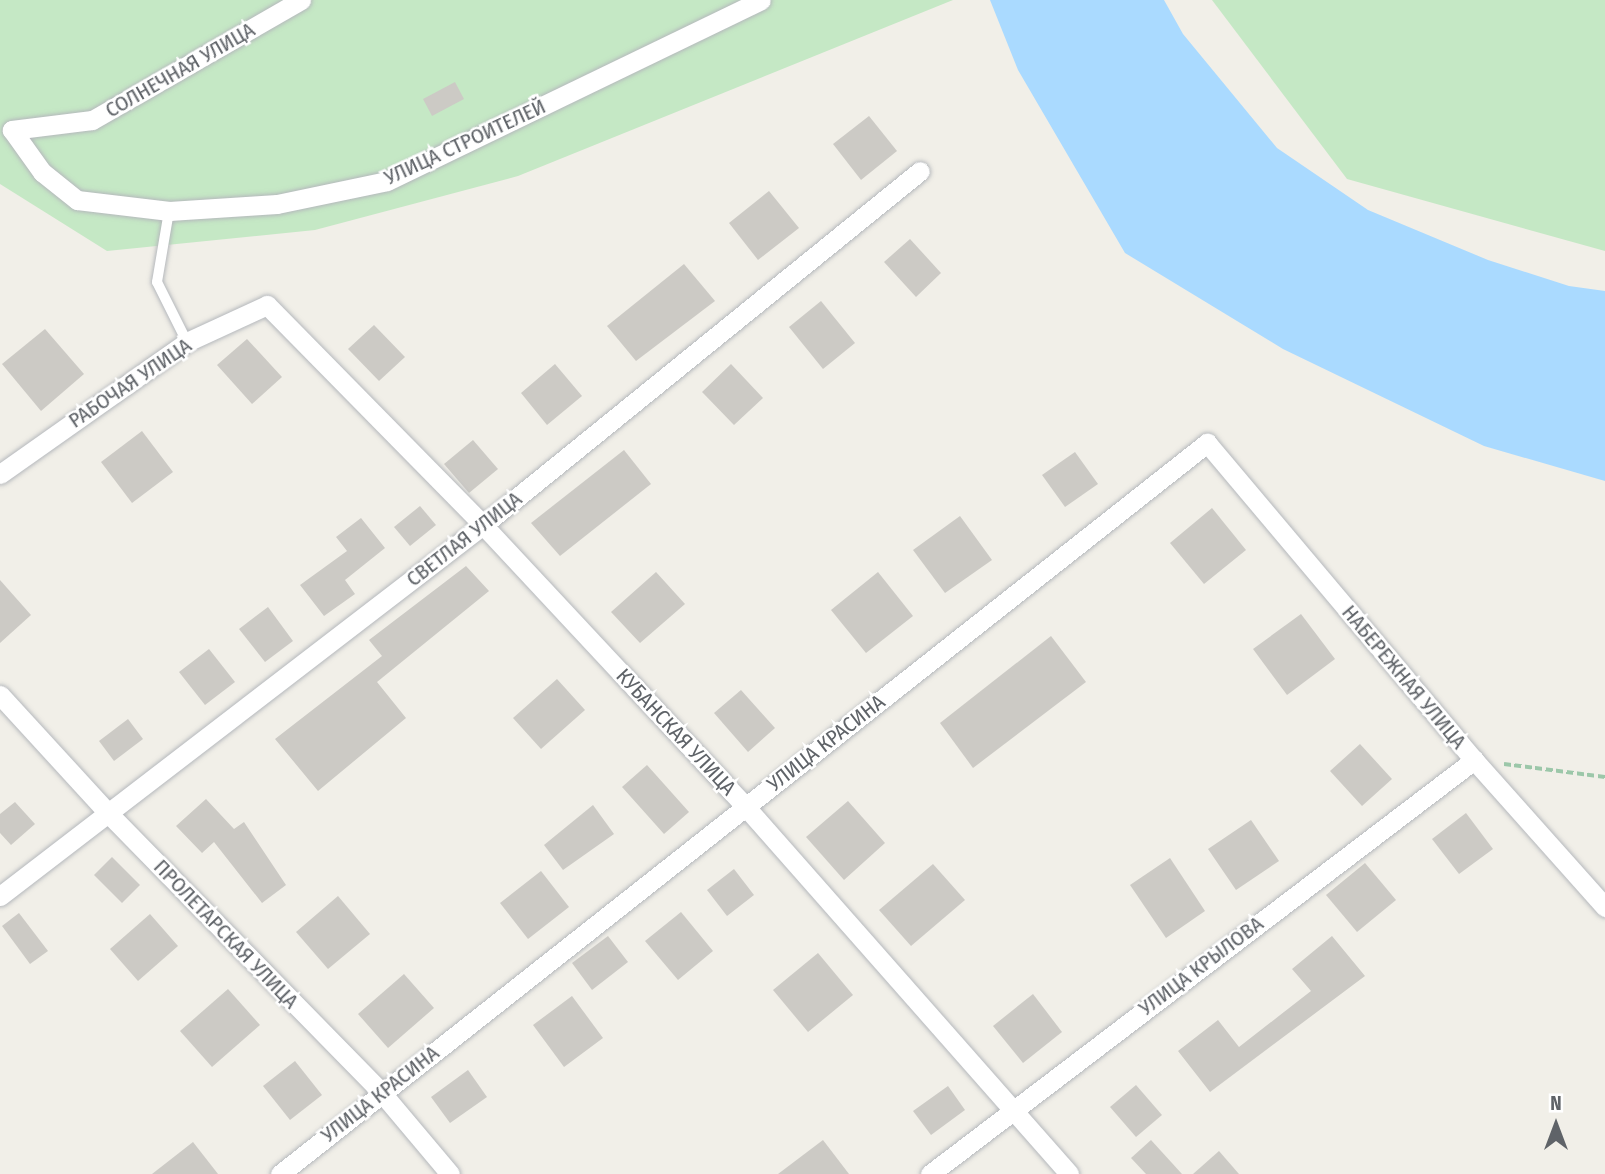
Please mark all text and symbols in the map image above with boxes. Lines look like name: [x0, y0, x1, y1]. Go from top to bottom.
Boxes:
street label: СОЛНЕЧНАЯ УЛИЦА: [101, 17, 259, 123]
street label: УЛИЦА СТРОИТЕЛЕЙ: [380, 94, 550, 190]
street label: РАБОЧАЯ УЛИЦА: [64, 333, 196, 433]
street label: СВЕТЛАЯ УЛИЦА: [401, 486, 527, 592]
street label: НАБЕРЕЖНАЯ УЛИЦА: [1337, 600, 1471, 754]
street label: КУБАНСКАЯ УЛИЦА: [611, 663, 741, 801]
street label: УЛИЦА КРАСИНА: [762, 689, 890, 797]
street label: ПРОЛЕТАРСКАЯ УЛИЦА: [148, 854, 304, 1014]
street label: УЛИЦА КРЫЛОВА: [1134, 911, 1268, 1021]
street label: УЛИЦА КРАСИНА: [316, 1040, 444, 1148]
north arrow: [1521, 1090, 1591, 1160]
text: N: [1550, 1092, 1562, 1115]

